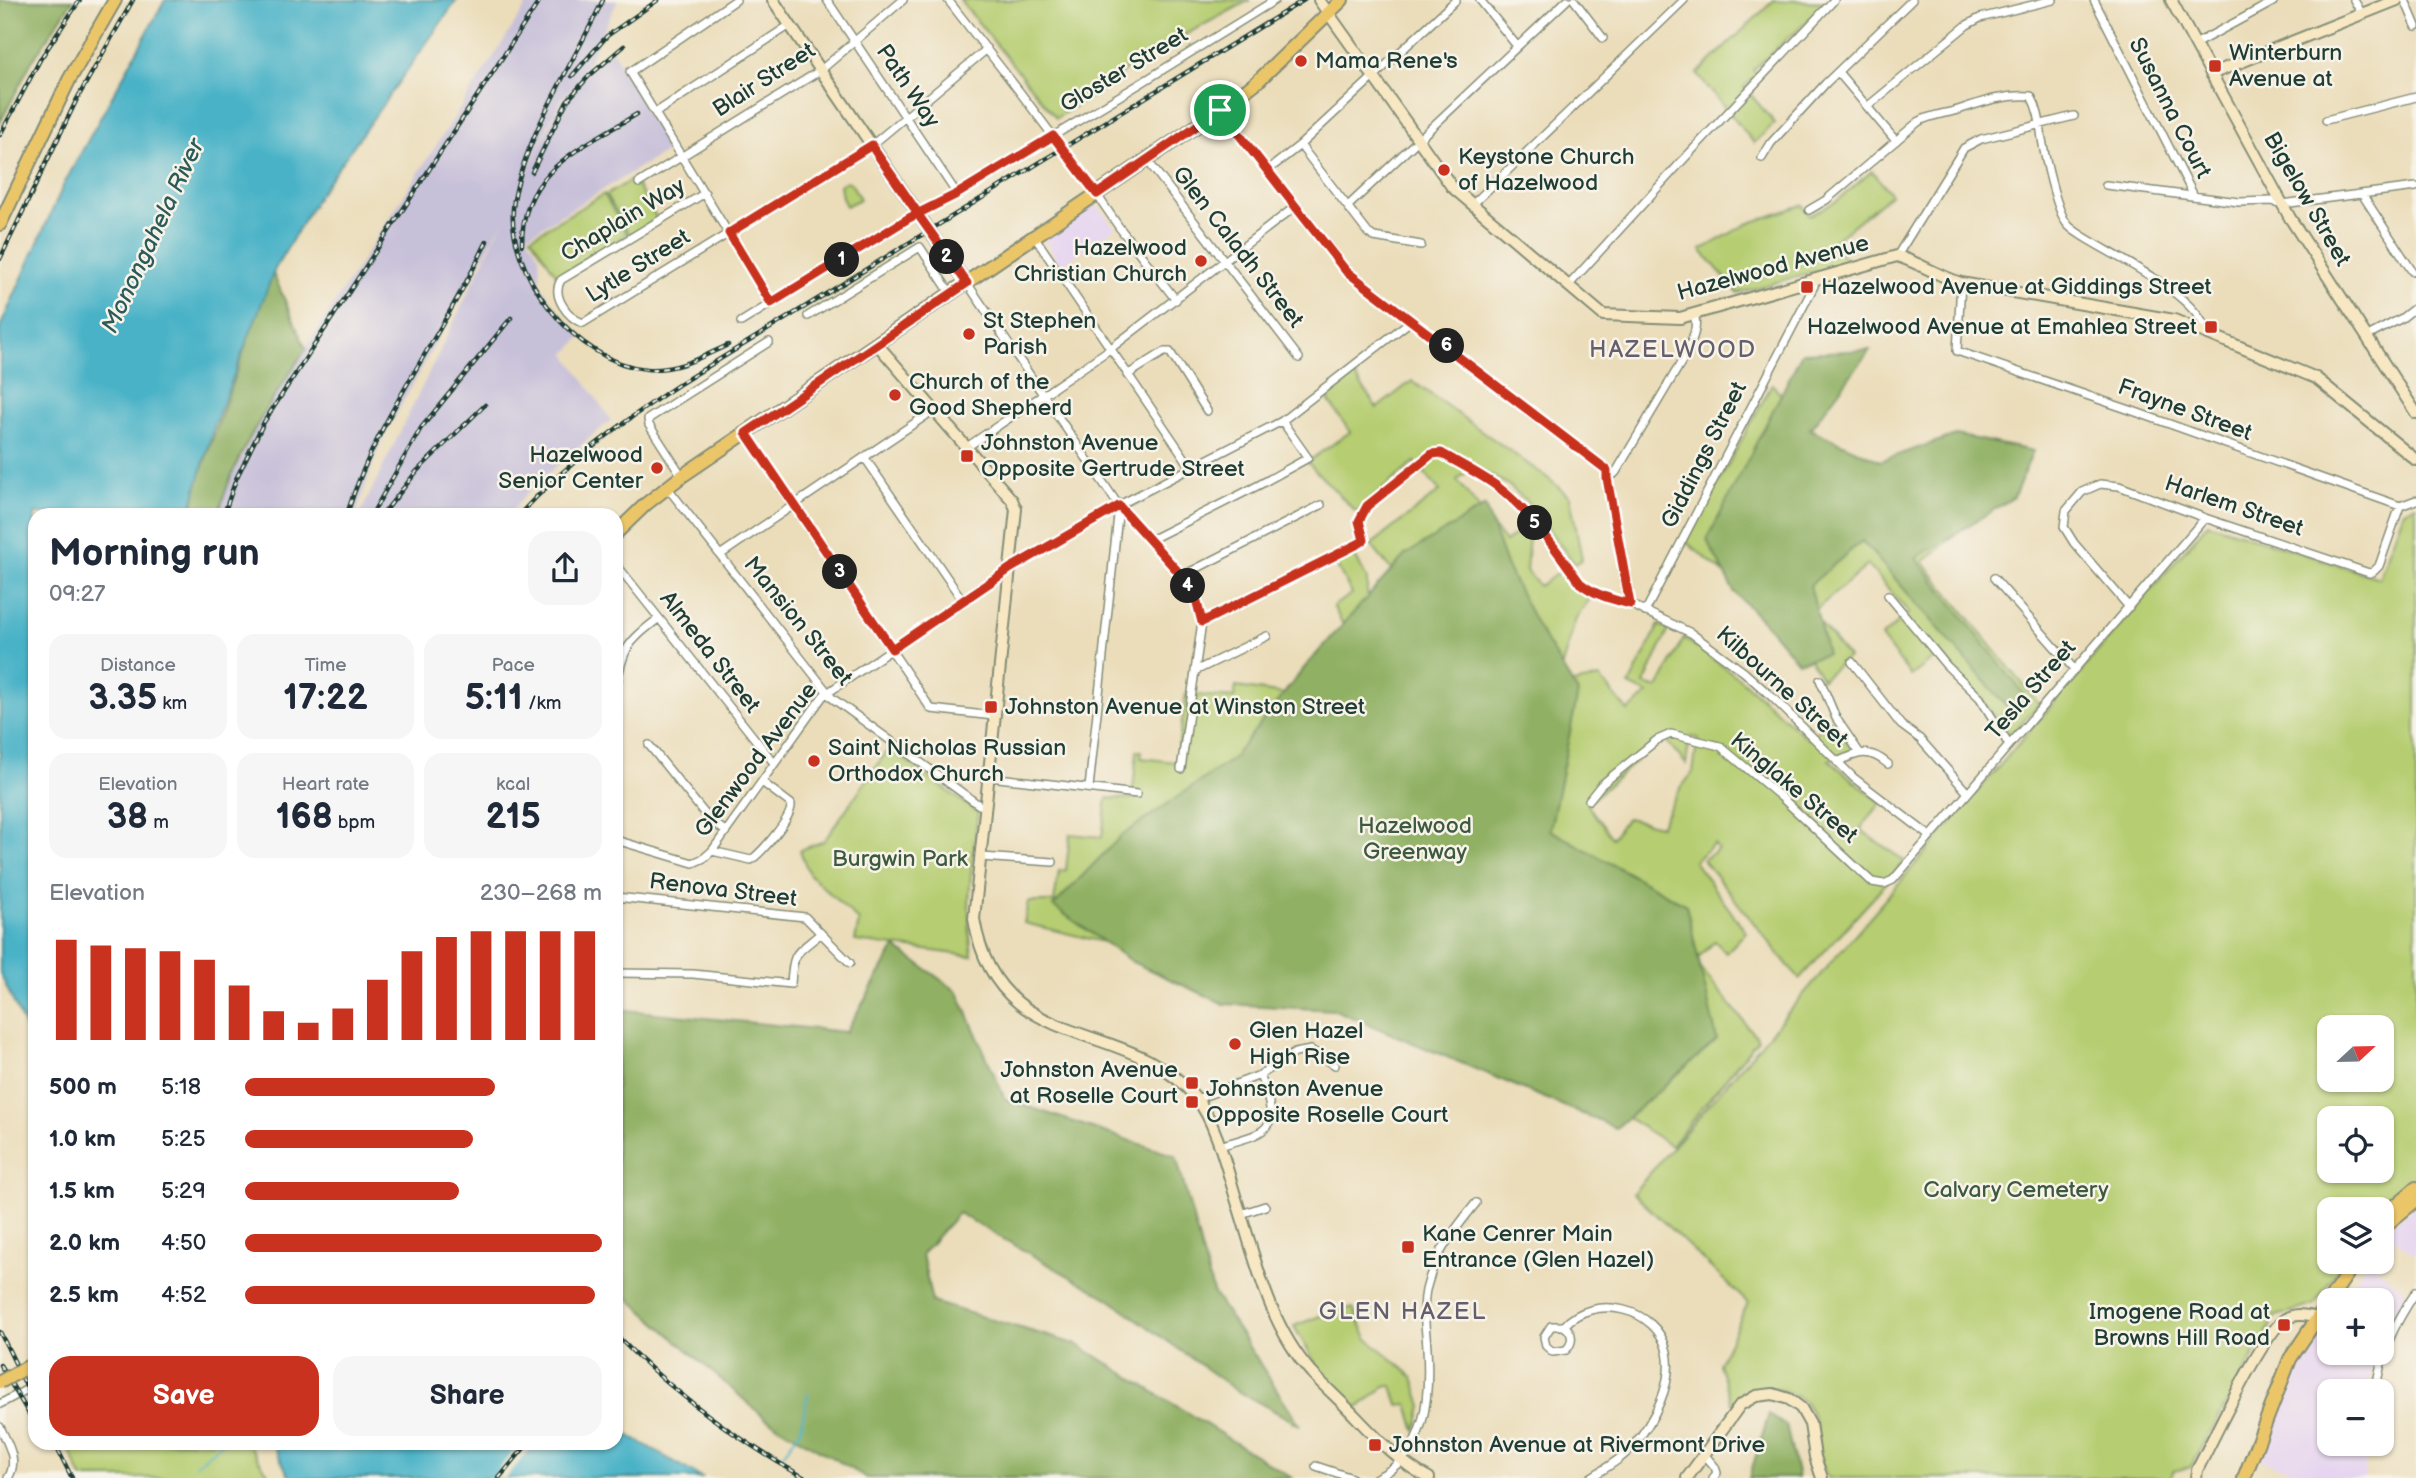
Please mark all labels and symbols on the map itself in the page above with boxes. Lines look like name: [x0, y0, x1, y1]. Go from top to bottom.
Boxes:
street label: Gloster Street: [1055, 21, 1193, 119]
street label: Susanna Court: [2123, 33, 2217, 183]
street label: Blair Street: [708, 37, 820, 123]
street label: Path Way: [870, 39, 946, 134]
place label: Winterburn Avenue at: [2229, 39, 2342, 93]
place label: Mama Rene's: [1315, 47, 1458, 75]
marker: Mama Rene's: [1293, 53, 1309, 69]
marker: Winterburn Avenue at: [2207, 58, 2223, 74]
pin: [1190, 80, 1250, 140]
street label: Bigelow Street: [2257, 127, 2357, 271]
water label: Monongahela River: [95, 132, 212, 338]
place label: Keystone Church of Hazelwood: [1458, 143, 1634, 197]
street label: Glen Caladh Street: [1166, 161, 1310, 333]
marker: Keystone Church of Hazelwood: [1436, 162, 1452, 178]
street label: Chaplain Way: [556, 172, 691, 268]
street label: Lytle Street: [581, 223, 695, 309]
street label: Hazelwood Avenue: [1674, 229, 1872, 307]
place label: Hazelwood Christian Church: [1014, 234, 1187, 288]
pin: 2: [930, 240, 964, 274]
pin: 1: [824, 243, 860, 278]
marker: Hazelwood Christian Church: [1193, 253, 1209, 269]
place label: Hazelwood Avenue at Giddings Street: [1821, 273, 2212, 301]
marker: Hazelwood Avenue at Giddings Street: [1799, 279, 1815, 295]
place label: St Stephen Parish: [983, 307, 1096, 361]
place label: Hazelwood Avenue at Emahlea Street: [1807, 313, 2197, 341]
marker: Hazelwood Avenue at Emahlea Street: [2203, 319, 2219, 335]
marker: St Stephen Parish: [961, 326, 977, 342]
pin: 6: [1430, 328, 1464, 364]
district label: HAZELWOOD: [1589, 335, 1757, 364]
place label: Church of the Good Shepherd: [909, 368, 1072, 422]
street label: Frayne Street: [2114, 373, 2256, 447]
street label: Giddings Street: [1655, 377, 1753, 533]
marker: Church of the Good Shepherd: [887, 387, 903, 403]
place label: Johnston Avenue Opposite Gertrude Street: [981, 429, 1245, 483]
place label: Hazelwood Senior Center: [498, 441, 644, 495]
marker: Johnston Avenue Opposite Gertrude Street: [959, 448, 975, 464]
marker: Hazelwood Senior Center: [649, 460, 665, 476]
street label: Harlem Street: [2161, 469, 2307, 543]
pin: 5: [1518, 505, 1552, 540]
street label: Mansion Street: [738, 551, 858, 691]
pin: 3: [822, 554, 858, 590]
pin: 4: [1170, 568, 1206, 604]
street label: Almeda Street: [654, 585, 766, 719]
street label: Kilbourne Street: [1710, 620, 1854, 754]
street label: Tesla Street: [1980, 634, 2082, 746]
street label: Glenwood Avenue: [689, 677, 823, 843]
place label: Johnston Avenue at Winston Street: [1005, 693, 1365, 721]
marker: Johnston Avenue at Winston Street: [983, 699, 999, 715]
street label: Kinglake Street: [1725, 727, 1863, 849]
place label: Saint Nicholas Russian Orthodox Church: [828, 734, 1066, 788]
marker: Saint Nicholas Russian Orthodox Church: [806, 753, 822, 769]
park label: Hazelwood Greenway: [1358, 812, 1472, 866]
park label: Burgwin Park: [832, 845, 969, 873]
street label: Renova Street: [648, 867, 798, 913]
north arrow: [2317, 1015, 2394, 1092]
place label: Glen Hazel High Rise: [1249, 1017, 1363, 1071]
marker: Glen Hazel High Rise: [1227, 1036, 1243, 1052]
place label: Johnston Avenue at Roselle Court: [1001, 1056, 1178, 1110]
marker: Johnston Avenue at Roselle Court: [1184, 1075, 1200, 1091]
place label: Johnston Avenue Opposite Roselle Court: [1206, 1075, 1448, 1129]
marker: Johnston Avenue Opposite Roselle Court: [1184, 1094, 1200, 1110]
park label: Calvary Cemetery: [1923, 1176, 2109, 1204]
place label: Kane Cenrer Main Entrance (Glen Hazel): [1422, 1220, 1654, 1274]
marker: Kane Cenrer Main Entrance (Glen Hazel): [1400, 1239, 1416, 1255]
district label: GLEN HAZEL: [1319, 1297, 1487, 1326]
place label: Imogene Road at Browns Hill Road: [2089, 1298, 2270, 1352]
marker: Imogene Road at Browns Hill Road: [2276, 1317, 2292, 1333]
place label: Johnston Avenue at Rivermont Drive: [1389, 1431, 1765, 1459]
marker: Johnston Avenue at Rivermont Drive: [1367, 1437, 1383, 1453]

